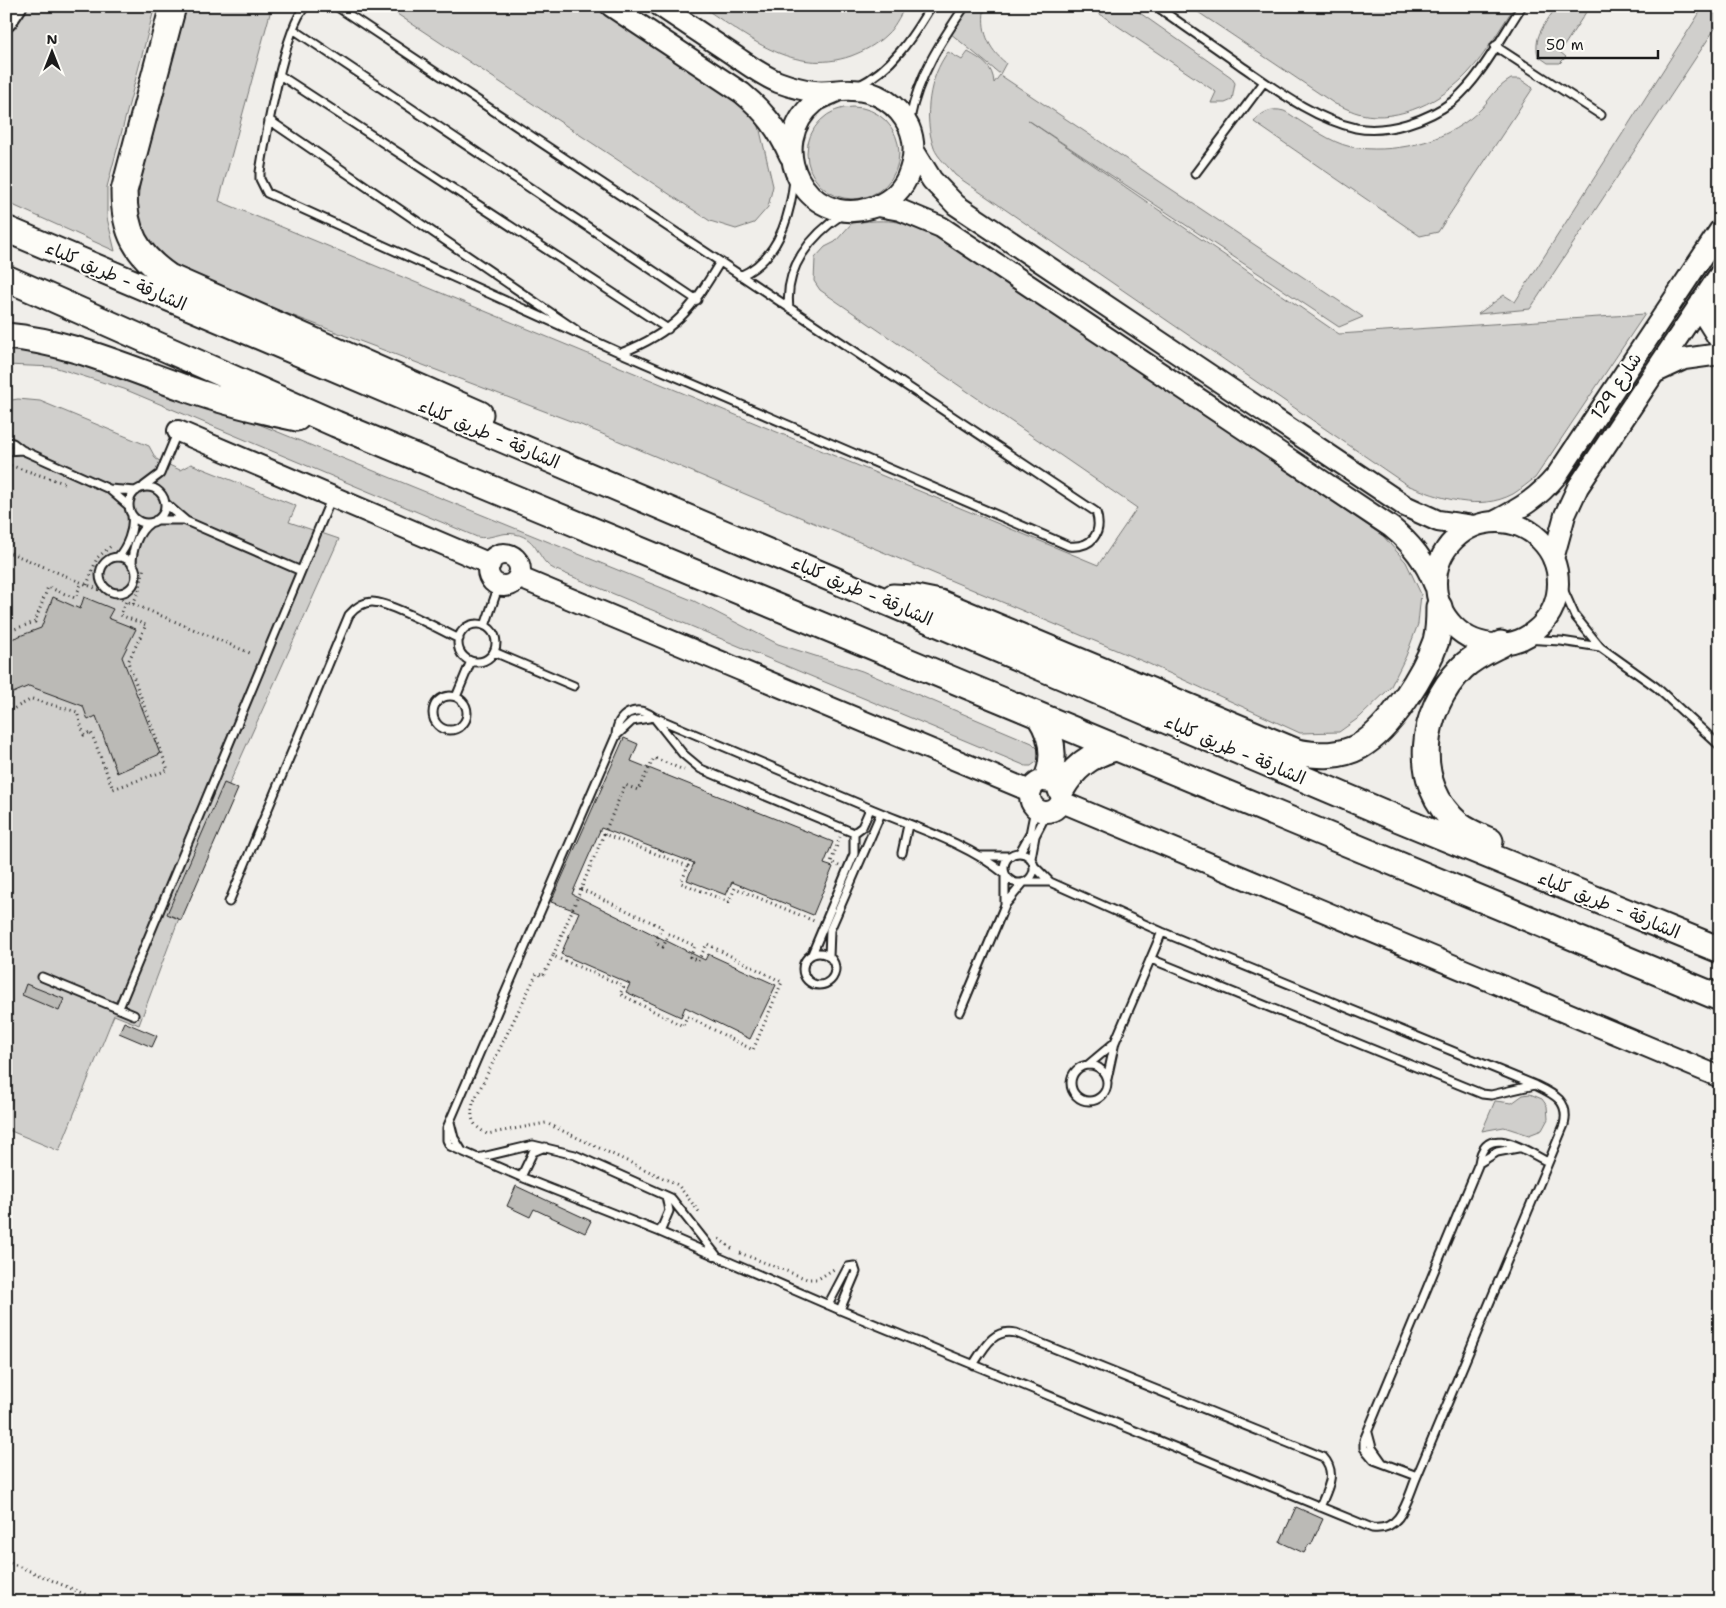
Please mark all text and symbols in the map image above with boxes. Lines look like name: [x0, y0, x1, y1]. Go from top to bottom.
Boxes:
north arrow: [28, 28, 78, 78]
scale bar: [1538, 28, 1658, 60]
text: N: [46, 30, 58, 48]
text: 50 m: [1546, 35, 1584, 55]
street label: الشارقة - طريق كلباء: [42, 235, 190, 317]
street label: شارع 129: [1585, 348, 1647, 424]
street label: الشارقة - طريق كلباء: [415, 393, 563, 475]
street label: الشارقة - طريق كلباء: [788, 550, 936, 632]
street label: الشارقة - طريق كلباء: [1161, 709, 1309, 791]
street label: الشارقة - طريق كلباء: [1534, 866, 1684, 944]

